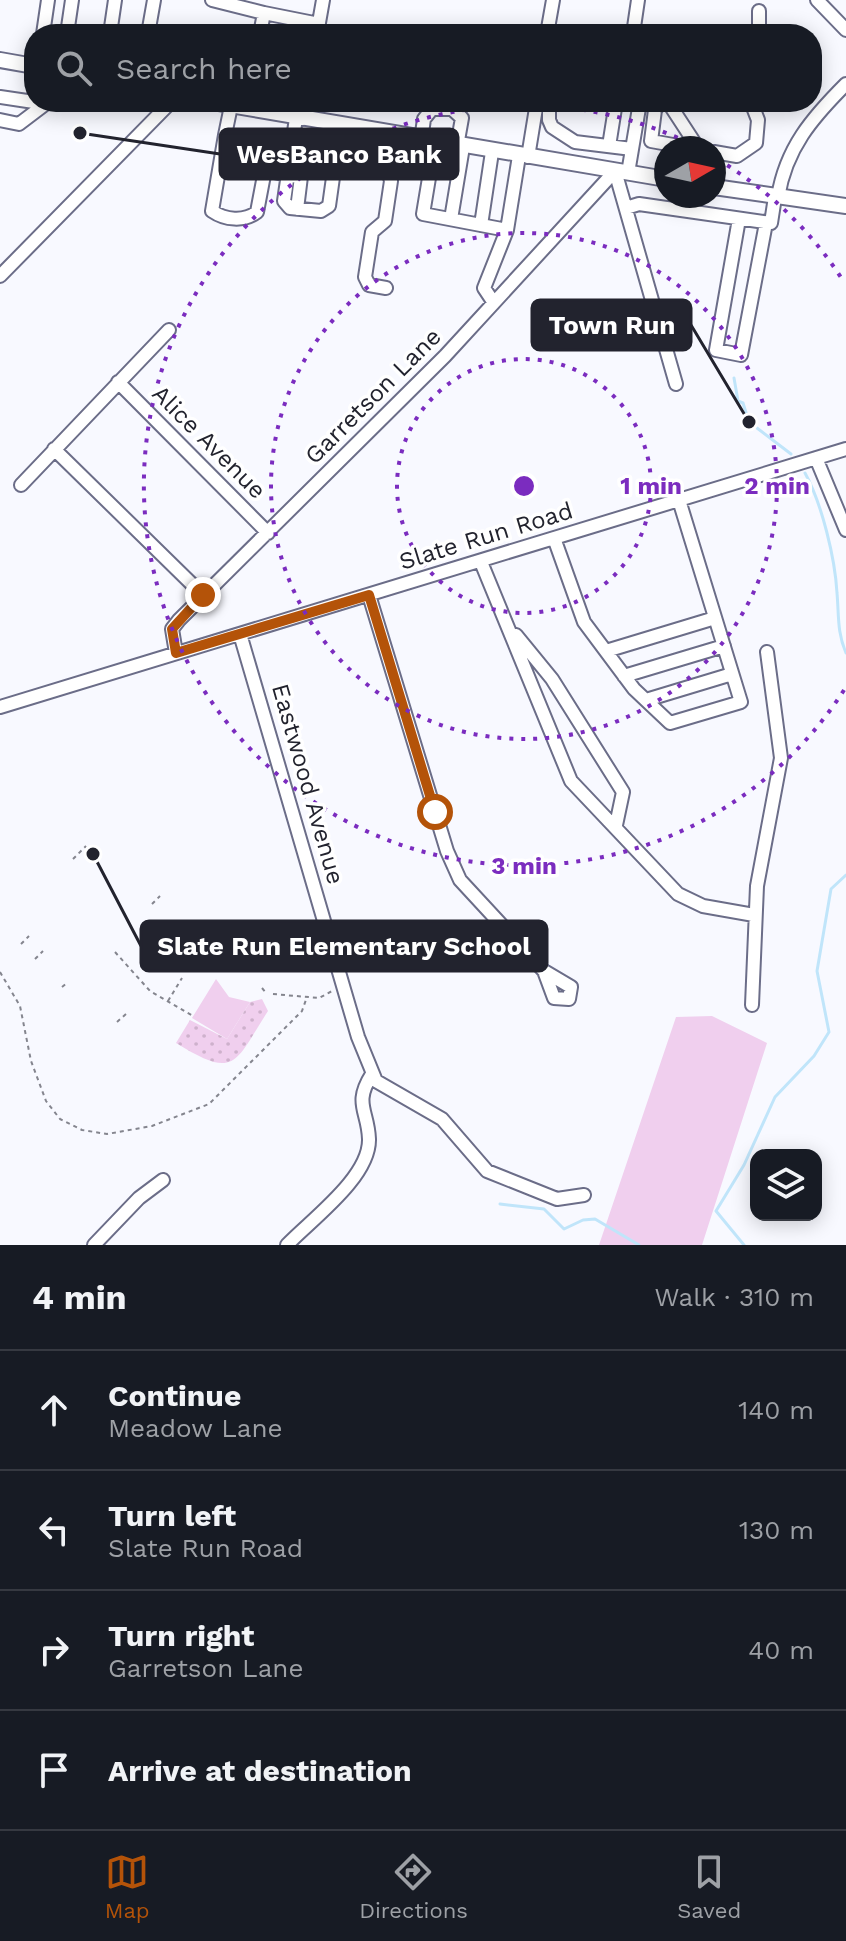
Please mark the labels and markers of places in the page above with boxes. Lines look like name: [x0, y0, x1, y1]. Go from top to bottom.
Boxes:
callout: WesBanco Bank: [220, 129, 458, 179]
callout: Town Run: [532, 300, 691, 350]
centre of rings: [510, 472, 538, 500]
callout: Slate Run Elementary School: [141, 921, 547, 971]

